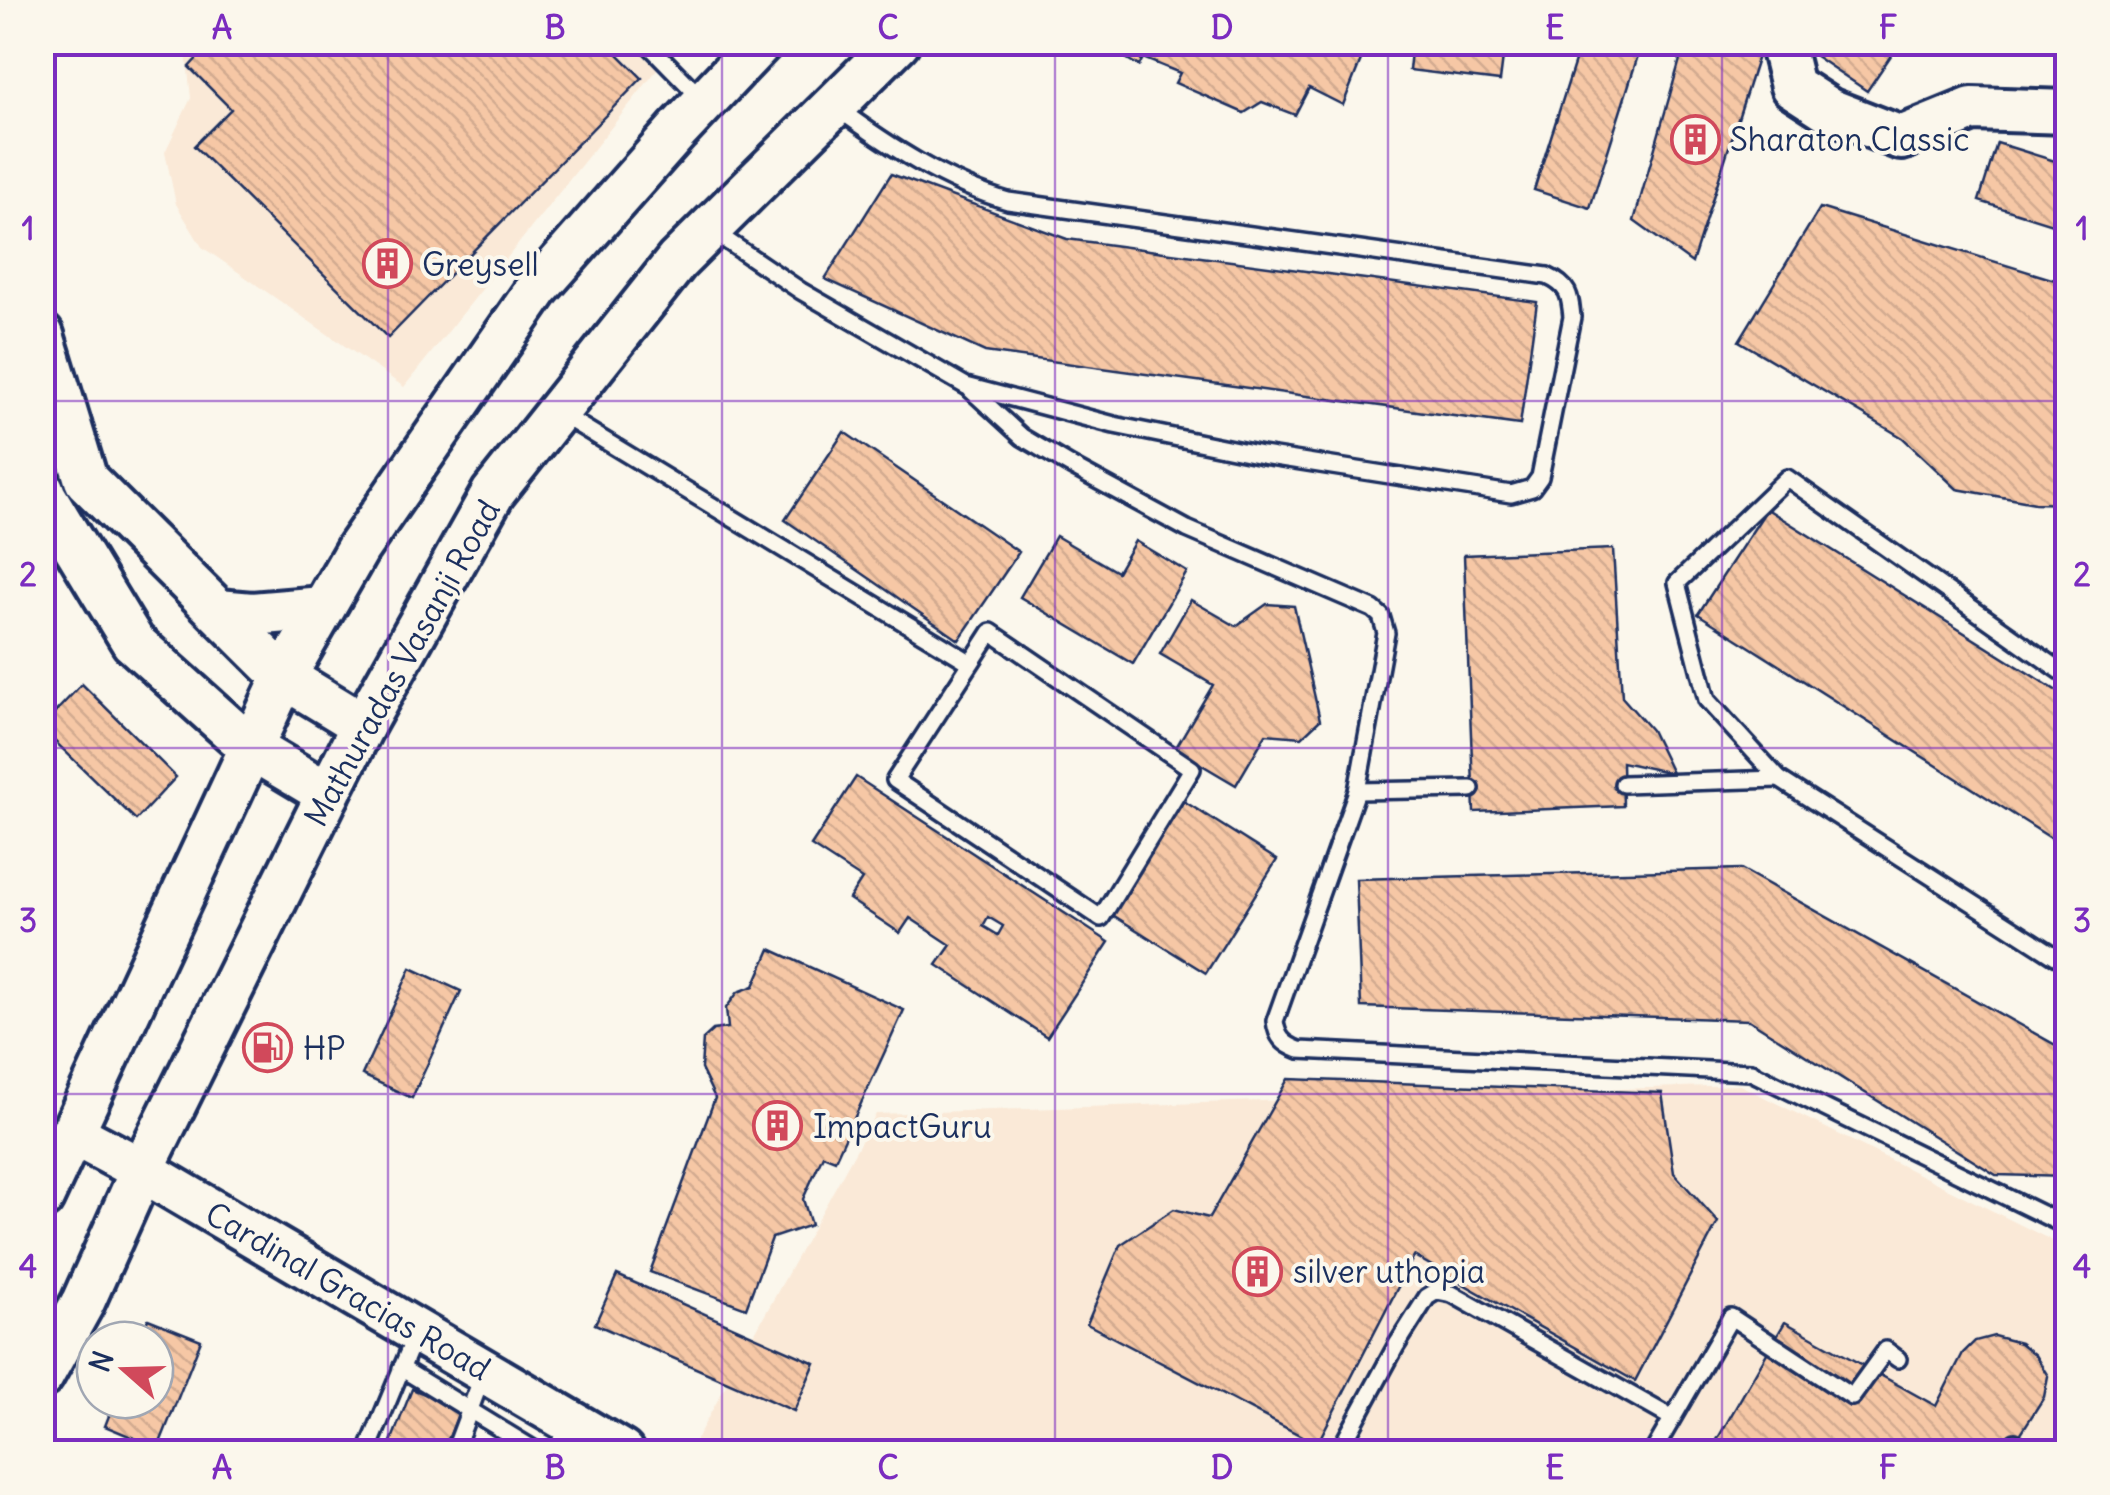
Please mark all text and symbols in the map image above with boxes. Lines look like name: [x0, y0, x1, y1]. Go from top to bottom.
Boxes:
text: A: [212, 7, 232, 48]
text: B: [545, 7, 565, 48]
text: C: [877, 7, 899, 48]
text: D: [1211, 7, 1233, 48]
text: E: [1546, 7, 1564, 48]
text: F: [1879, 7, 1897, 48]
building icon: Sharaton Classic: [1669, 113, 1721, 165]
place label: Sharaton Classic: [1730, 119, 1970, 160]
text: 1: [22, 208, 34, 249]
text: 1: [2076, 208, 2088, 249]
building icon: Greysell: [361, 238, 413, 290]
place label: Greysell: [422, 244, 539, 285]
street label: Mathuradas Vasanji Road: [295, 492, 509, 834]
text: 2: [19, 554, 37, 595]
text: 2: [2073, 554, 2091, 595]
text: 3: [19, 900, 37, 941]
text: 3: [2073, 900, 2091, 941]
fuel station icon: HP: [242, 1022, 294, 1074]
place label: HP: [303, 1028, 345, 1069]
building icon: ImpactGuru: [752, 1100, 804, 1152]
place label: ImpactGuru: [813, 1106, 992, 1147]
street label: Cardinal Gracias Road: [198, 1193, 498, 1389]
building icon: silver uthopia: [1232, 1245, 1284, 1297]
text: 4: [19, 1246, 37, 1287]
text: 4: [2073, 1246, 2091, 1287]
place label: silver uthopia: [1293, 1251, 1485, 1292]
north arrow: [75, 1320, 175, 1420]
text: N: [81, 1346, 122, 1377]
text: A: [212, 1447, 232, 1488]
text: B: [545, 1447, 565, 1488]
text: C: [877, 1447, 899, 1488]
text: D: [1211, 1447, 1233, 1488]
text: E: [1546, 1447, 1564, 1488]
text: F: [1879, 1447, 1897, 1488]

